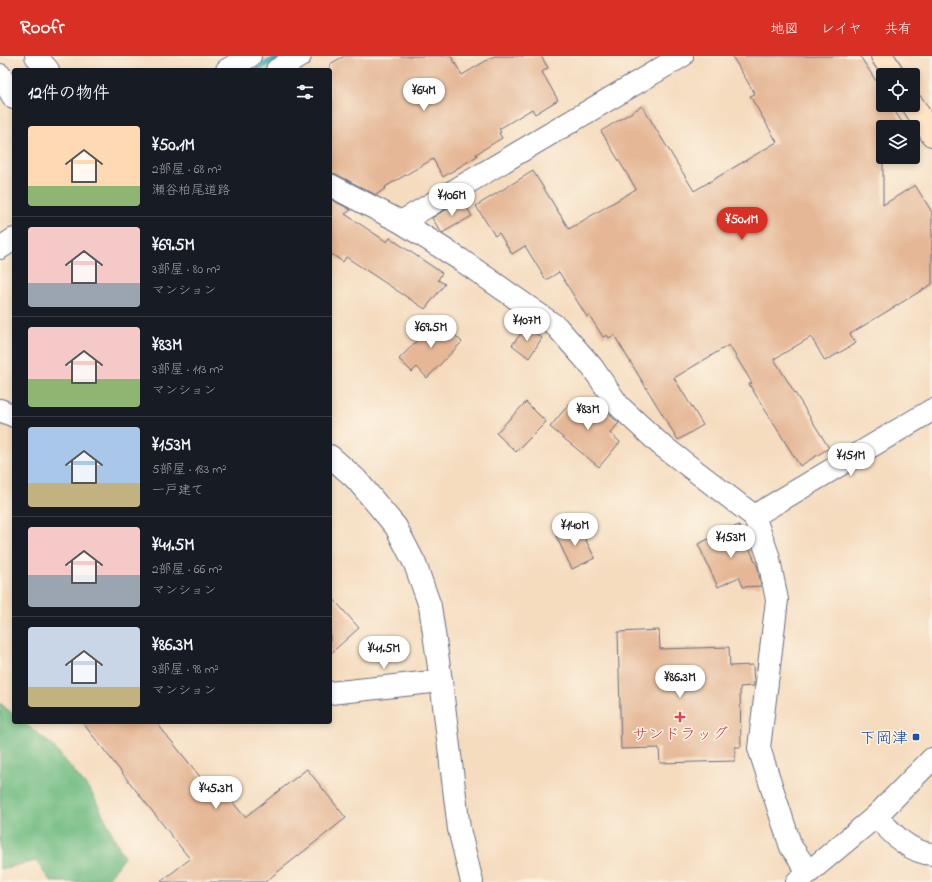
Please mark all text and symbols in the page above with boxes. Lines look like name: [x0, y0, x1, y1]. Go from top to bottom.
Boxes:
text: Roofr: [20, 15, 64, 42]
text: 地図: [771, 19, 799, 40]
text: レイヤ: [821, 19, 862, 40]
text: 共有: [884, 19, 912, 40]
map controls: [876, 68, 920, 164]
button: locate: [876, 68, 920, 112]
pin: ¥64M: [400, 78, 448, 112]
text: 12件の物件: [28, 81, 110, 106]
icon: filters: [294, 81, 316, 103]
text: ¥64M: [412, 81, 436, 100]
button: layers: [876, 120, 920, 164]
text: ¥50.1M: [152, 133, 195, 158]
icon: home: [60, 142, 108, 190]
text: 2部屋 · 68 m²: [152, 160, 222, 179]
text: 瀬谷柏尾道路: [152, 181, 230, 200]
pin: ¥106M: [424, 183, 480, 217]
text: ¥106M: [438, 186, 466, 205]
pin: ¥50.1M: [709, 207, 775, 241]
text: ¥50.1M: [726, 210, 758, 229]
text: ¥69.5M: [152, 233, 195, 258]
icon: home: [60, 243, 108, 291]
text: 3部屋 · 80 m²: [152, 260, 220, 279]
text: マンション: [152, 281, 216, 300]
pin: ¥107M: [499, 308, 555, 342]
text: ¥107M: [513, 311, 541, 330]
pin: ¥69.5M: [398, 315, 464, 349]
text: ¥69.5M: [415, 318, 447, 337]
text: ¥83M: [152, 333, 182, 358]
icon: home: [60, 343, 108, 391]
text: 3部屋 · 113 m²: [152, 360, 223, 379]
text: マンション: [152, 381, 216, 400]
pin: ¥83M: [564, 397, 612, 431]
text: ¥83M: [576, 400, 600, 419]
text: ¥153M: [152, 433, 191, 458]
icon: home: [60, 443, 108, 491]
pin: ¥151M: [823, 443, 879, 477]
text: ¥151M: [837, 446, 865, 465]
text: 5部屋 · 183 m²: [152, 460, 226, 479]
text: 一戸建て: [152, 481, 204, 500]
pin: ¥140M: [547, 513, 603, 547]
text: ¥140M: [561, 516, 589, 535]
pin: ¥153M: [703, 525, 759, 559]
text: ¥153M: [716, 528, 746, 547]
text: ¥41.5M: [152, 533, 195, 558]
icon: home: [60, 543, 108, 591]
text: 2部屋 · 66 m²: [152, 560, 222, 579]
text: マンション: [152, 581, 216, 600]
text: ¥86.3M: [152, 633, 193, 658]
pin: ¥41.5M: [351, 636, 417, 670]
text: ¥41.5M: [368, 639, 400, 658]
icon: home: [60, 643, 108, 691]
text: 3部屋 · 98 m²: [152, 660, 219, 679]
pin: ¥86.3M: [647, 665, 713, 699]
text: ¥86.3M: [664, 668, 696, 687]
text: マンション: [152, 681, 216, 700]
marker: サンドラッグ: [675, 712, 685, 722]
place label: サンドラッグ: [632, 723, 728, 747]
place label: 下岡津: [860, 727, 908, 751]
marker: 下岡津: [911, 732, 921, 742]
pin: ¥45.3M: [183, 776, 249, 810]
text: ¥45.3M: [199, 779, 233, 798]

